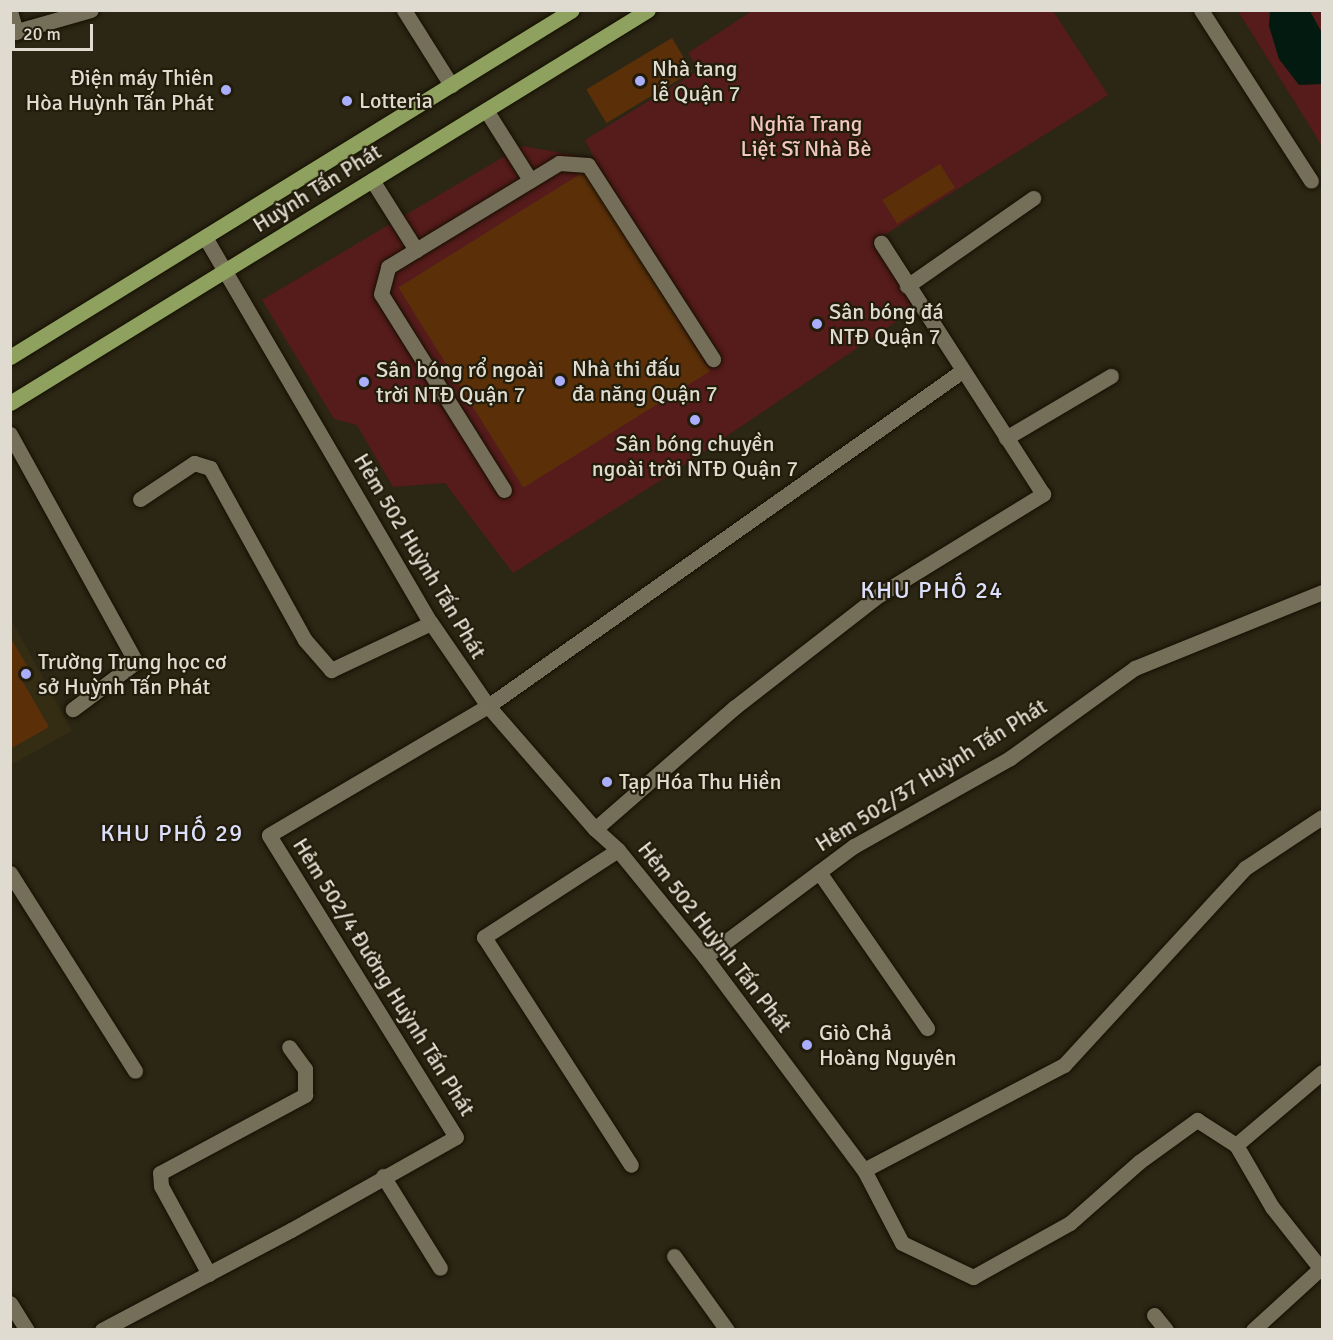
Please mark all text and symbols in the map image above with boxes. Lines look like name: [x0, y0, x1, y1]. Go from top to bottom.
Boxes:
scale bar: [15, 12, 96, 50]
text: 20 m: [23, 23, 61, 45]
place label: Nhà tang lễ Quận 7: [652, 55, 740, 106]
place label: Điện máy Thiên Hòa Huỳnh Tấn Phát: [25, 64, 214, 116]
marker: Nhà tang lễ Quận 7: [633, 74, 647, 88]
marker: Điện máy Thiên Hòa Huỳnh Tấn Phát: [219, 83, 233, 97]
place label: Lotteria: [359, 88, 433, 114]
marker: Lotteria: [340, 94, 354, 108]
park label: Nghĩa Trang Liệt Sĩ Nhà Bè: [741, 110, 871, 162]
street label: Huỳnh Tấn Phát: [248, 138, 386, 238]
place label: Sân bóng đá NTĐ Quận 7: [829, 298, 944, 350]
marker: Sân bóng đá NTĐ Quận 7: [810, 317, 824, 331]
place label: Nhà thi đấu đa năng Quận 7: [572, 355, 718, 406]
place label: Sân bóng rổ ngoài trời NTĐ Quận 7: [376, 356, 544, 408]
marker: Nhà thi đấu đa năng Quận 7: [553, 374, 567, 388]
marker: Sân bóng rổ ngoài trời NTĐ Quận 7: [357, 375, 371, 389]
marker: Sân bóng chuyền ngoài trời NTĐ Quận 7: [688, 413, 702, 427]
place label: Sân bóng chuyền ngoài trời NTĐ Quận 7: [592, 430, 798, 482]
street label: Hẻm 502 Huỳnh Tấn Phát: [348, 448, 492, 664]
district label: KHU PHỐ 24: [860, 577, 1004, 605]
place label: Trường Trung học cơ sở Huỳnh Tấn Phát: [38, 648, 227, 700]
marker: Trường Trung học cơ sở Huỳnh Tấn Phát: [19, 667, 33, 681]
street label: Hẻm 502/37 Huỳnh Tấn Phát: [810, 693, 1052, 857]
place label: Tạp Hóa Thu Hiền: [619, 769, 782, 795]
marker: Tạp Hóa Thu Hiền: [600, 775, 614, 789]
district label: KHU PHỐ 29: [100, 820, 244, 848]
street label: Hẻm 502/4 Đường Huỳnh Tấn Phát: [287, 833, 481, 1121]
street label: Hẻm 502 Huỳnh Tấn Phát: [632, 836, 798, 1038]
place label: Giò Chả Hoàng Nguyên: [819, 1019, 957, 1070]
marker: Giò Chả Hoàng Nguyên: [800, 1038, 814, 1052]

